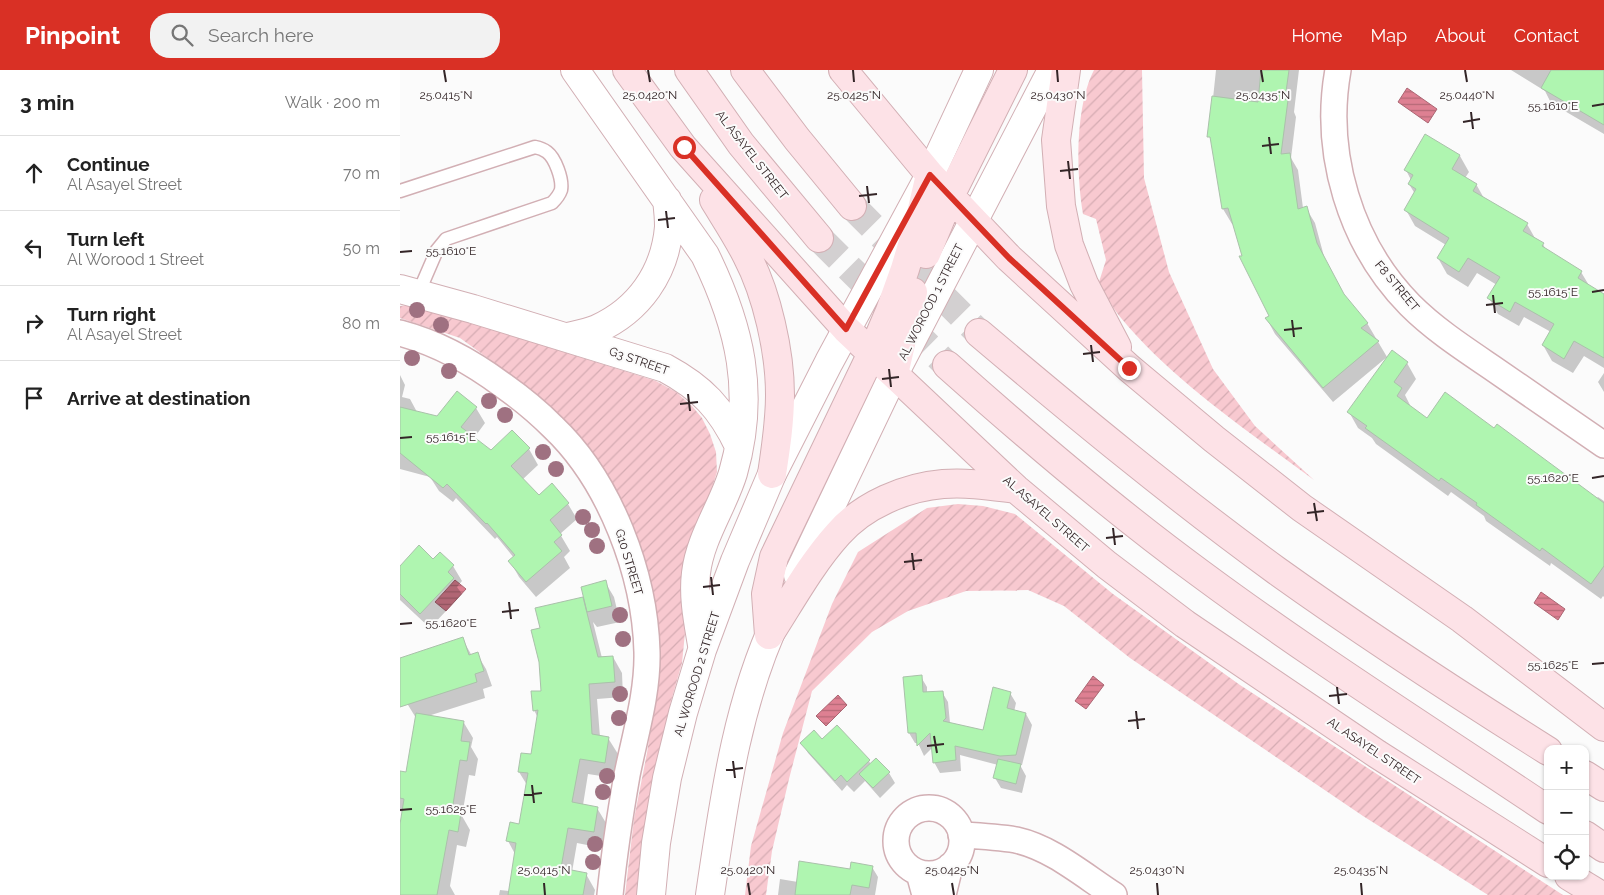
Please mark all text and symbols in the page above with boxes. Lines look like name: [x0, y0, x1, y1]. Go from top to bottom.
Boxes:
search box: [150, 13, 500, 58]
text: Pinpoint: [25, 21, 120, 50]
icon: search: [168, 21, 196, 49]
text: Search here: [208, 24, 314, 46]
text: Home: [1291, 25, 1342, 46]
text: Map: [1370, 25, 1407, 46]
text: About: [1435, 25, 1486, 46]
text: Contact: [1514, 25, 1579, 46]
text: 25.0415°N: [419, 88, 473, 102]
text: 25.0420°N: [623, 88, 677, 102]
text: 25.0425°N: [827, 88, 881, 102]
text: 25.0430°N: [1031, 88, 1085, 102]
text: 25.0435°N: [1236, 88, 1290, 102]
text: 25.0440°N: [1439, 88, 1495, 102]
text: 3 min: [20, 90, 74, 115]
text: Walk · 200 m: [285, 93, 380, 112]
text: 55.1610°E: [1528, 99, 1578, 113]
street label: AL ASAYEL STREET: [713, 108, 791, 203]
route start: [673, 136, 696, 159]
text: Continue: [67, 153, 150, 175]
icon: ahead: [20, 159, 48, 187]
text: 70 m: [343, 164, 380, 183]
text: Al Asayel Street: [67, 175, 182, 194]
text: Turn left: [67, 228, 144, 250]
icon: left: [20, 234, 48, 262]
text: 50 m: [343, 239, 380, 258]
street label: AL WOROOD 1 STREET: [896, 241, 967, 363]
text: 55.1610°E: [426, 244, 476, 258]
text: Al Worood 1 Street: [67, 250, 204, 269]
street label: F8 STREET: [1372, 258, 1423, 315]
text: 55.1615°E: [1528, 285, 1578, 299]
text: Turn right: [67, 303, 156, 325]
icon: right: [20, 309, 48, 337]
text: 80 m: [342, 314, 380, 333]
text: Al Asayel Street: [67, 325, 182, 344]
street label: G3 STREET: [607, 344, 671, 378]
route end: [1118, 357, 1141, 380]
icon: arrive: [20, 384, 48, 412]
text: Arrive at destination: [67, 387, 251, 409]
text: 55.1615°E: [426, 430, 476, 444]
text: 55.1620°E: [1527, 471, 1579, 485]
street label: AL ASAYEL STREET: [1000, 473, 1092, 555]
street label: G10 STREET: [612, 527, 646, 597]
street label: AL WOROOD 2 STREET: [671, 609, 723, 738]
text: 55.1620°E: [425, 616, 477, 630]
text: 55.1625°E: [1527, 658, 1579, 672]
street label: AL ASAYEL STREET: [1325, 715, 1424, 788]
map controls: [1544, 745, 1589, 880]
button: +: [1544, 745, 1589, 790]
button: −: [1544, 790, 1589, 835]
text: 55.1625°E: [425, 802, 477, 816]
button: locate: [1544, 835, 1589, 880]
text: 25.0415°N: [517, 863, 571, 877]
text: 25.0420°N: [721, 863, 775, 877]
text: 25.0425°N: [925, 863, 979, 877]
text: 25.0430°N: [1130, 863, 1184, 877]
text: 25.0435°N: [1334, 863, 1388, 877]

